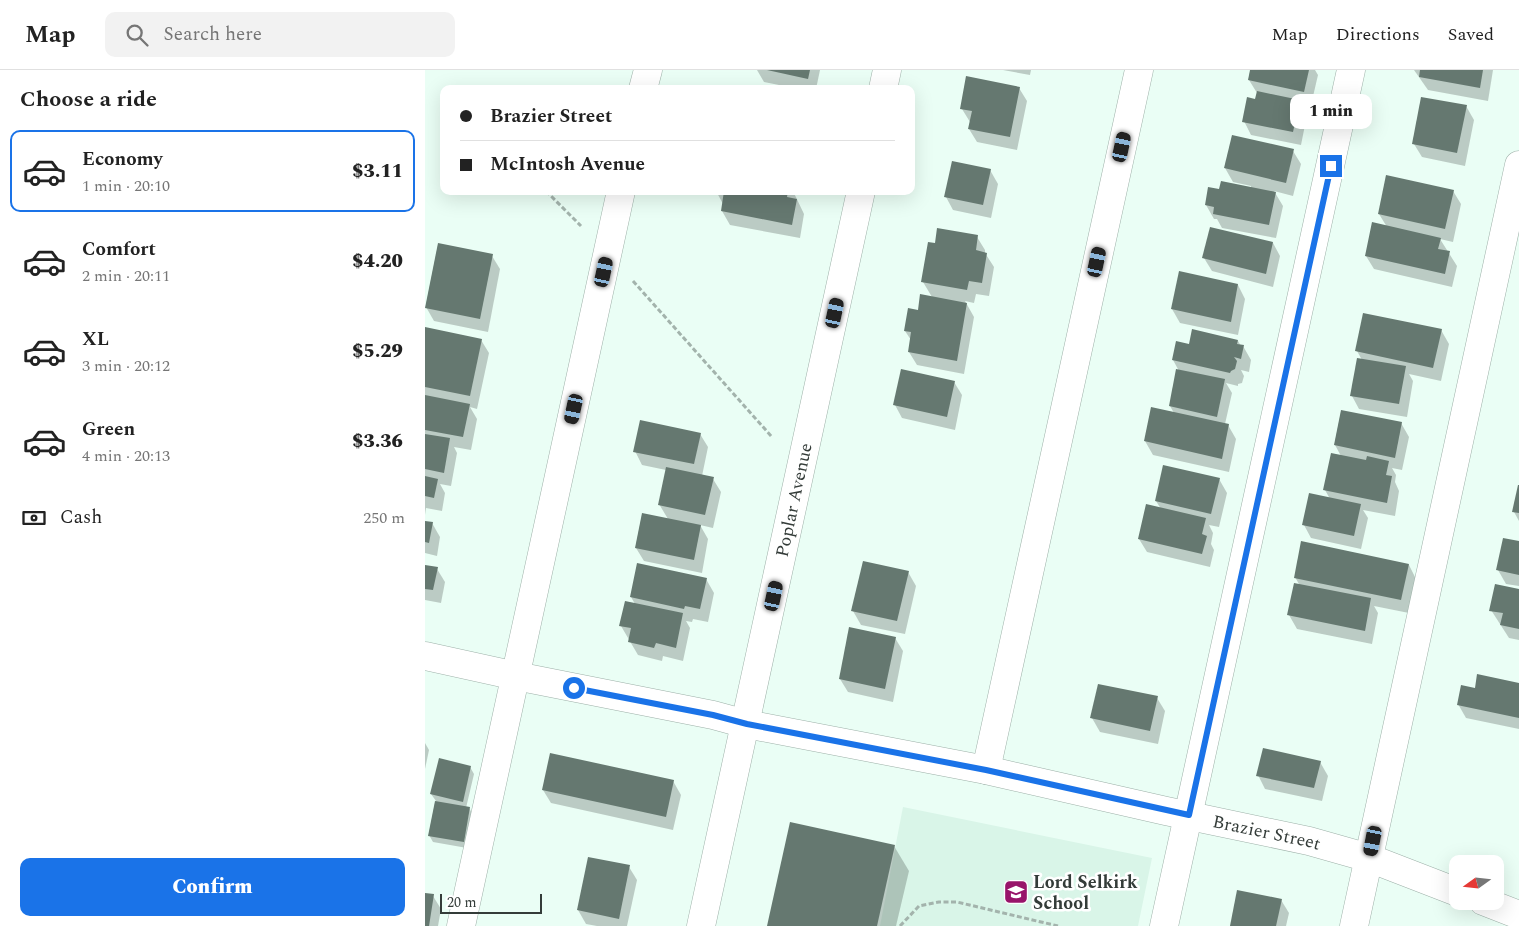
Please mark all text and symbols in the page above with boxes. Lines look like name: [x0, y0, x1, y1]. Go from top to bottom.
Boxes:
search box: [105, 12, 455, 57]
text: Map: [25, 17, 75, 53]
text: Search here: [163, 20, 262, 49]
icon: search: [123, 21, 151, 49]
text: Map: [1272, 21, 1308, 48]
text: Directions: [1336, 21, 1420, 48]
text: Saved: [1448, 21, 1494, 48]
text: Choose a ride: [20, 83, 157, 116]
callout: 1 min: [1290, 93, 1372, 128]
text: 1 min: [1309, 99, 1353, 123]
text: Brazier Street: [490, 102, 612, 131]
car: [1111, 131, 1132, 163]
text: Economy: [82, 145, 163, 174]
icon: car: [22, 149, 67, 194]
text: McIntosh Avenue: [490, 150, 645, 179]
route end: [1320, 155, 1342, 177]
text: $3.11: [352, 157, 403, 186]
text: 1 min · 20:10: [82, 174, 170, 198]
text: Comfort: [82, 235, 156, 264]
icon: car: [22, 239, 67, 284]
car: [1086, 246, 1107, 278]
text: $4.20: [352, 247, 403, 276]
car: [593, 256, 614, 288]
text: 2 min · 20:11: [82, 264, 170, 288]
car: [824, 297, 845, 329]
text: XL: [82, 325, 109, 354]
icon: car: [22, 329, 67, 374]
text: $5.29: [352, 337, 403, 366]
text: 3 min · 20:12: [82, 354, 170, 378]
car: [563, 393, 584, 425]
text: Green: [82, 415, 135, 444]
icon: car: [22, 419, 67, 464]
text: $3.36: [352, 427, 403, 456]
street label: Poplar Avenue: [768, 440, 819, 560]
text: 4 min · 20:13: [82, 444, 170, 468]
text: Cash: [60, 503, 102, 532]
icon: cash: [20, 504, 48, 532]
text: 250 m: [363, 506, 405, 530]
car: [763, 580, 784, 612]
route start: [563, 677, 585, 699]
street label: Brazier Street: [1210, 808, 1324, 857]
car: [1362, 825, 1383, 857]
north arrow: [1449, 855, 1504, 910]
map controls: [1449, 855, 1504, 910]
button: Confirm: [20, 858, 405, 916]
place label: Lord Selkirk School: [1033, 869, 1138, 917]
school or university icon: Lord Selkirk School: [1003, 879, 1029, 905]
scale bar: [440, 891, 543, 914]
text: 20 m: [447, 892, 477, 913]

